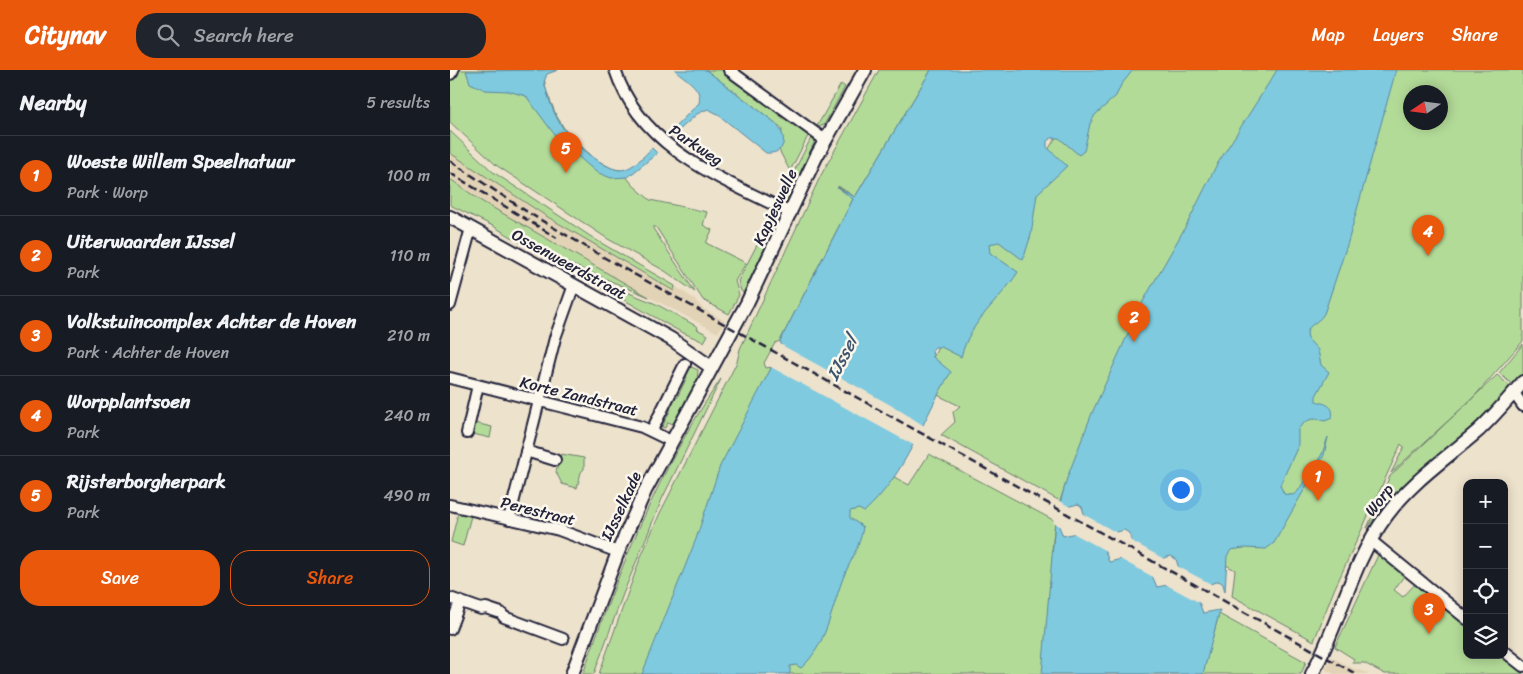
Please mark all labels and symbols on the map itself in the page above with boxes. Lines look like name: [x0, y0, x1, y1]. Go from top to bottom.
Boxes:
north arrow: [1403, 85, 1448, 130]
street label: Parkweg: [663, 116, 729, 174]
pin: 5: [550, 132, 582, 173]
street label: Kapjeswelle: [744, 164, 806, 250]
pin: 4: [1412, 215, 1444, 256]
street label: Ossenweerdstraat: [506, 220, 632, 308]
pin: 2: [1118, 301, 1150, 342]
water label: IJssel: [817, 327, 869, 387]
street label: Korte Zandstraat: [517, 367, 641, 425]
pin: 1: [1302, 460, 1334, 501]
street label: IJsselkade: [592, 466, 650, 547]
your location: [1168, 477, 1194, 503]
street label: Worp: [1357, 477, 1402, 523]
street label: Perestraat: [498, 488, 578, 534]
pin: 3: [1413, 593, 1445, 634]

